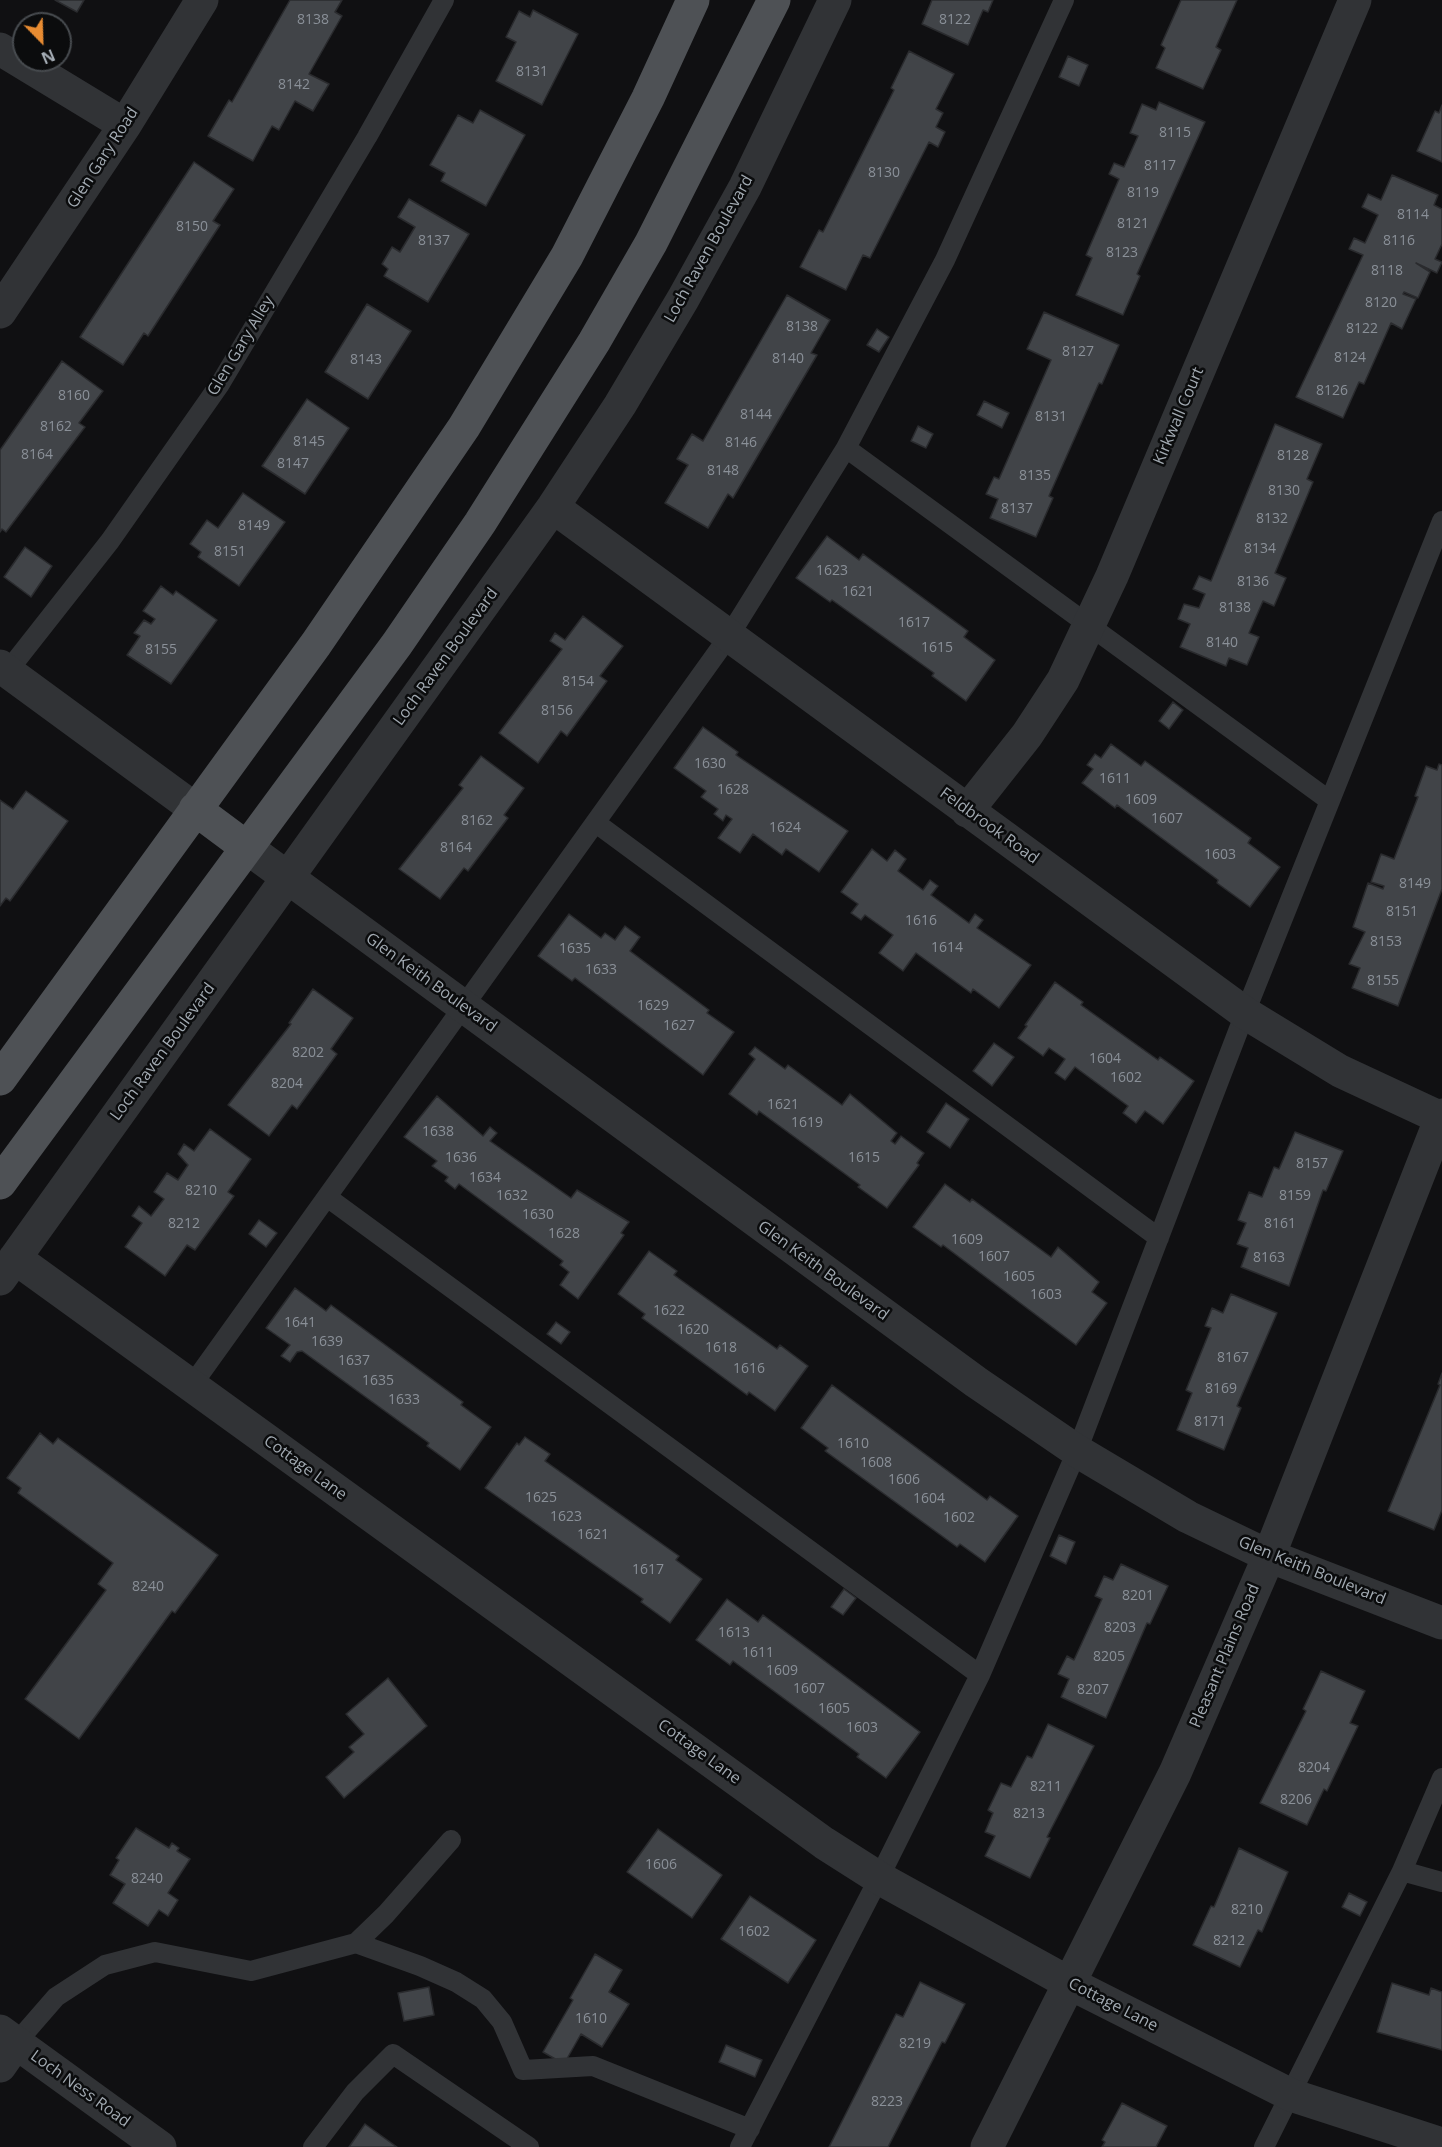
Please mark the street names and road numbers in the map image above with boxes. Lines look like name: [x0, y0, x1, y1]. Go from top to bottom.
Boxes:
street label: Glen Gary Road: [63, 104, 143, 212]
street label: Loch Raven Boulevard: [661, 172, 757, 326]
street label: Glen Gary Alley: [204, 293, 278, 399]
street label: Kirkwall Court: [1150, 364, 1208, 468]
street label: Loch Raven Boulevard: [390, 584, 502, 730]
street label: Feldbrook Road: [936, 784, 1042, 868]
street label: Glen Keith Boulevard: [362, 929, 500, 1037]
street label: Loch Raven Boulevard: [107, 979, 219, 1125]
street label: Glen Keith Boulevard: [754, 1217, 892, 1325]
street label: Cottage Lane: [260, 1431, 350, 1505]
street label: Glen Keith Boulevard: [1236, 1533, 1388, 1609]
street label: Pleasant Plains Road: [1186, 1581, 1264, 1731]
street label: Cottage Lane: [654, 1715, 744, 1789]
street label: Cottage Lane: [1065, 1974, 1161, 2036]
street label: Loch Ness Road: [27, 2046, 133, 2132]

